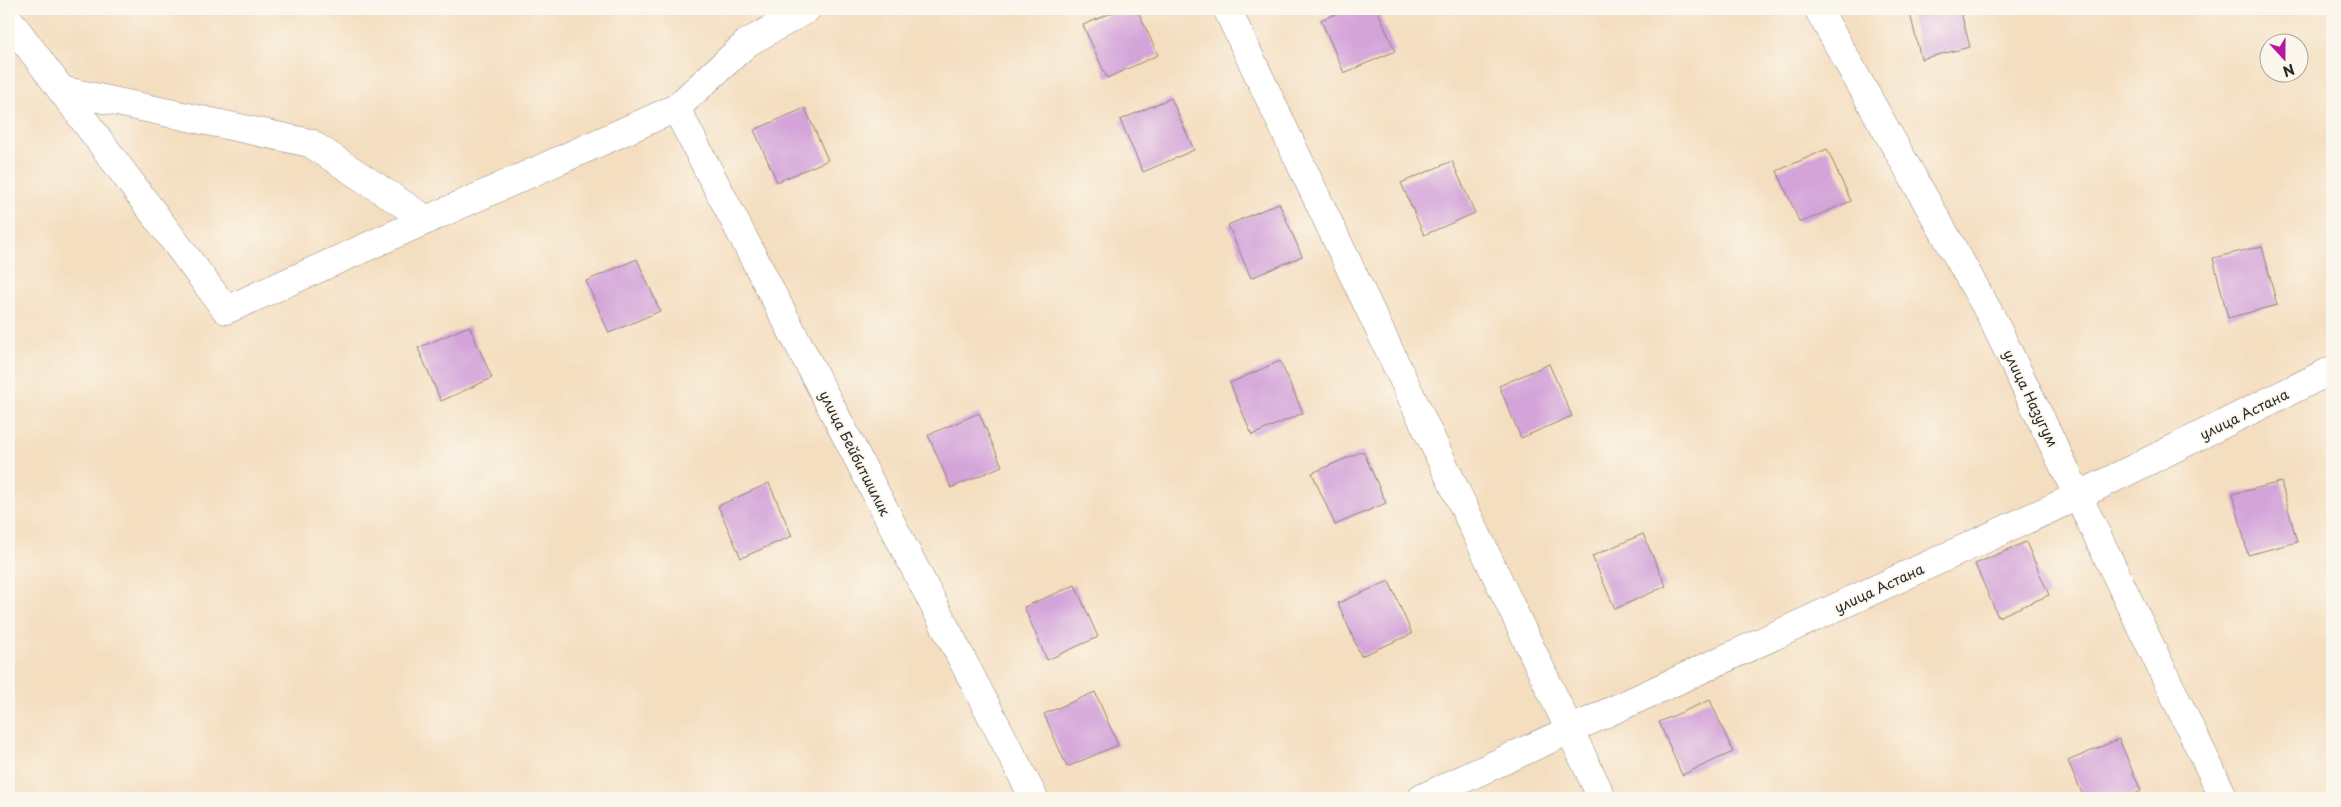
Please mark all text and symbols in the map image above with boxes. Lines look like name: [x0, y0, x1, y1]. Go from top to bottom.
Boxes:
north arrow: [2258, 32, 2308, 82]
text: N: [2280, 59, 2298, 82]
street label: улица Назугум: [1998, 346, 2064, 450]
street label: улица Астана: [2196, 383, 2292, 445]
street label: улица Бейбитшилик: [814, 387, 896, 520]
street label: улица Астана: [1831, 558, 1927, 618]

